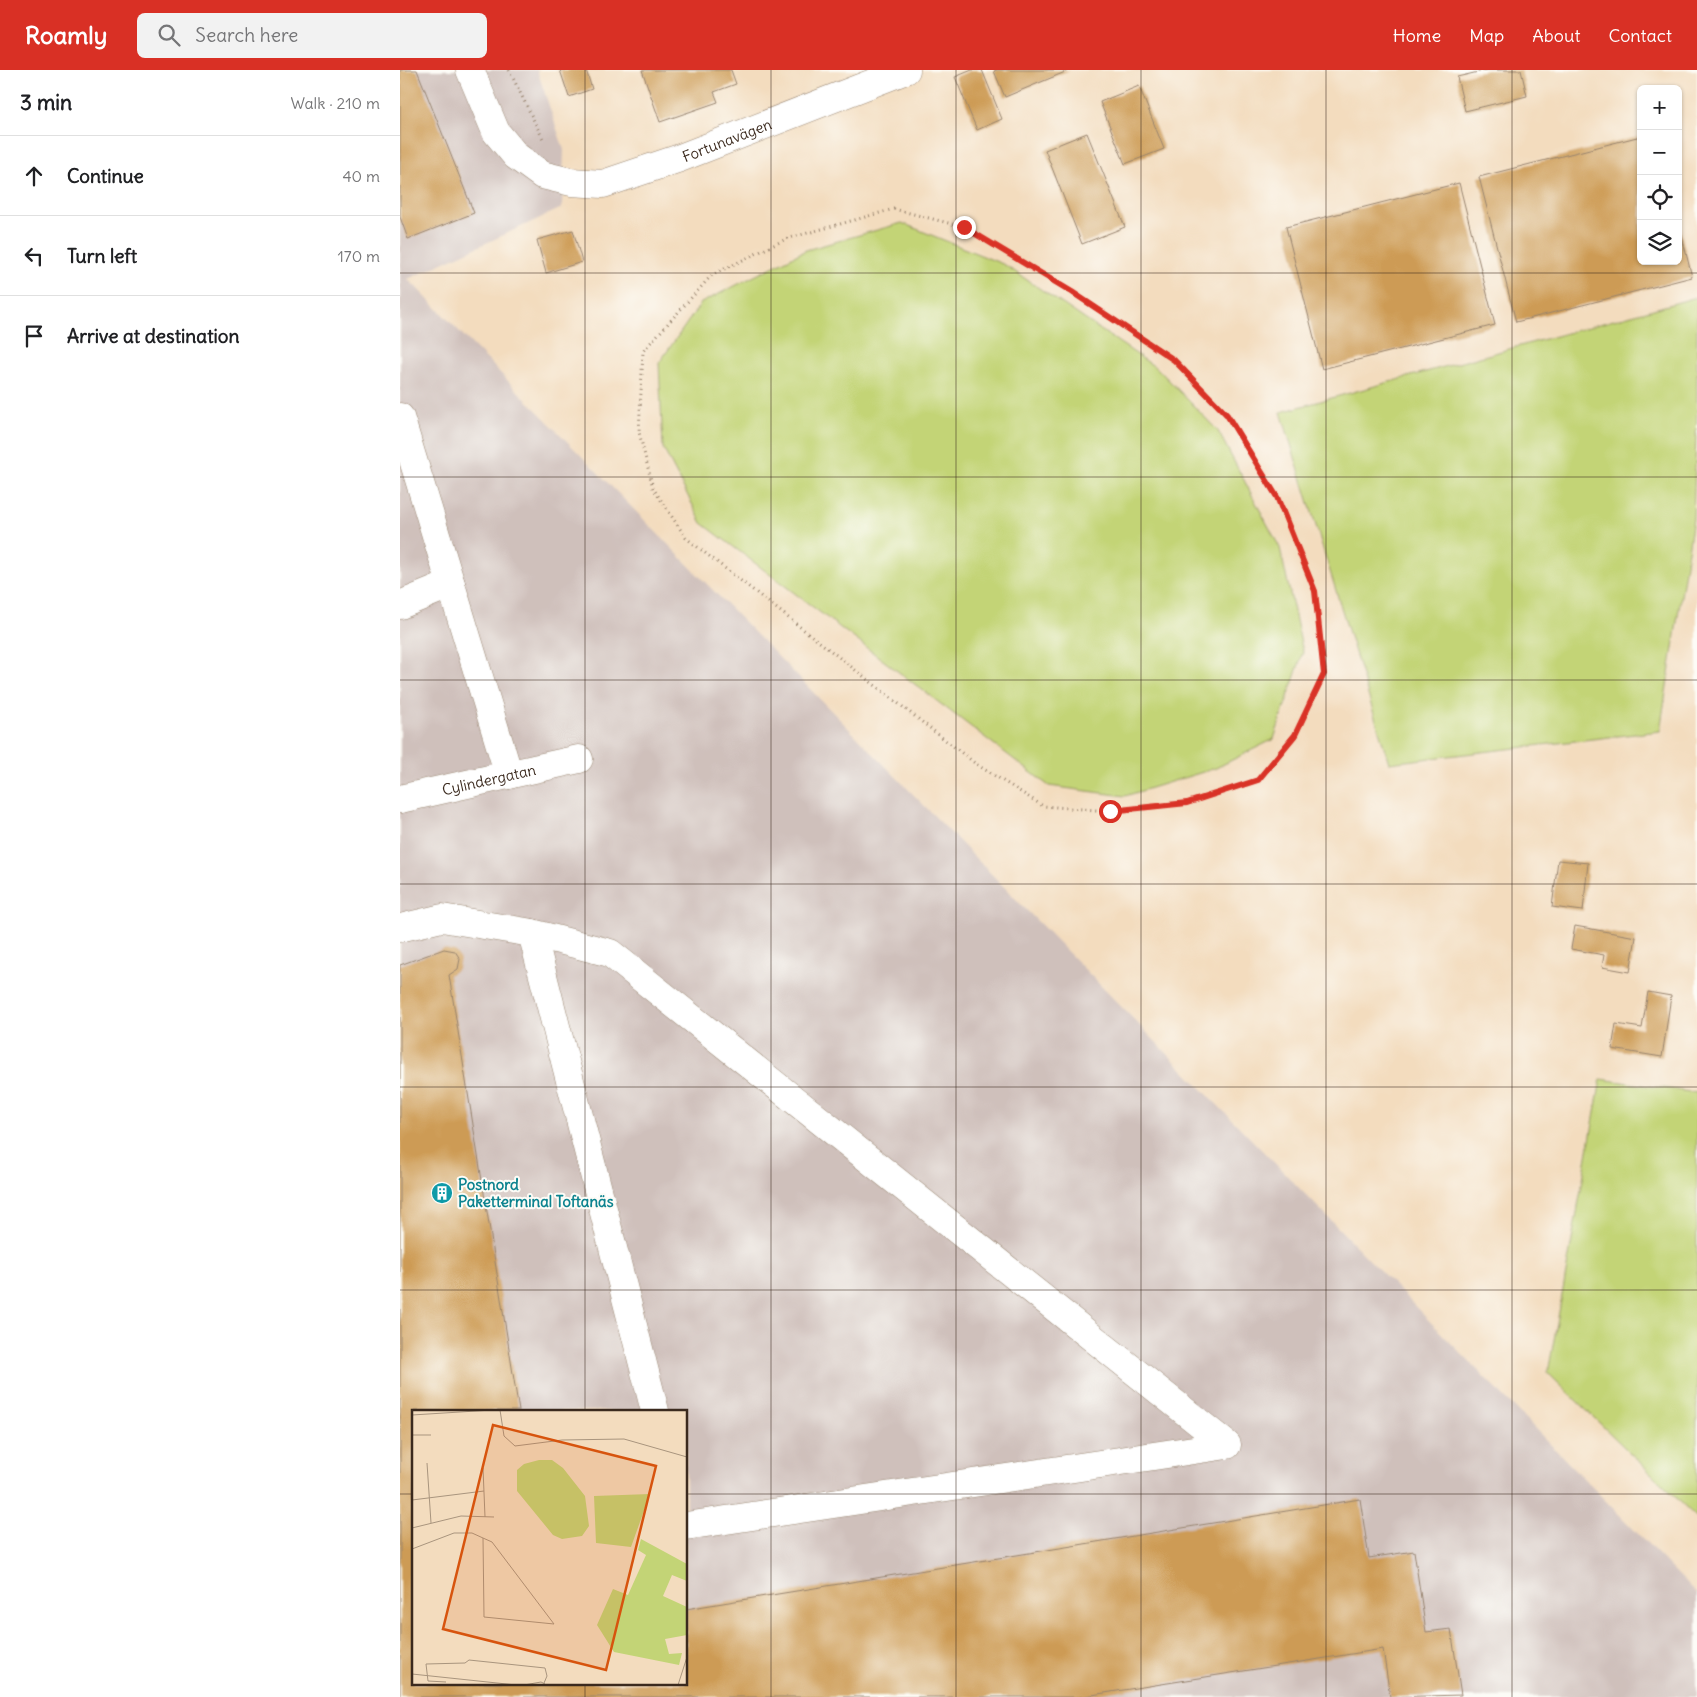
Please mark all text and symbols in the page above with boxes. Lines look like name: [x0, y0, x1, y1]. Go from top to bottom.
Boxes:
search box: [137, 13, 487, 58]
text: Roamly: [25, 20, 107, 50]
icon: search: [155, 21, 183, 49]
text: Search here: [195, 23, 298, 47]
text: Home: [1393, 24, 1441, 47]
text: Map: [1469, 24, 1504, 47]
text: About: [1532, 24, 1580, 47]
text: Contact: [1608, 24, 1672, 47]
map controls: [1637, 85, 1682, 265]
button: +: [1637, 85, 1682, 130]
text: 3 min: [20, 89, 72, 116]
text: Walk · 210 m: [290, 93, 380, 113]
street label: Fortunavägen: [679, 114, 774, 166]
button: −: [1637, 130, 1682, 175]
icon: ahead: [20, 162, 48, 190]
text: Continue: [67, 164, 144, 188]
text: 40 m: [342, 166, 380, 186]
button: locate: [1637, 175, 1682, 220]
route end: [953, 216, 976, 239]
button: layers: [1637, 220, 1682, 265]
icon: left: [20, 242, 48, 270]
text: Turn left: [67, 244, 137, 268]
text: 170 m: [337, 246, 380, 266]
icon: arrive: [20, 322, 48, 350]
text: Arrive at destination: [67, 324, 240, 348]
street label: Cylindergatan: [440, 759, 538, 799]
route start: [1099, 800, 1122, 823]
place label: Postnord Paketterminal Toftanäs: [458, 1175, 614, 1211]
building icon: Postnord Paketterminal Toftanäs: [430, 1181, 454, 1205]
inset map: [412, 1410, 688, 1684]

